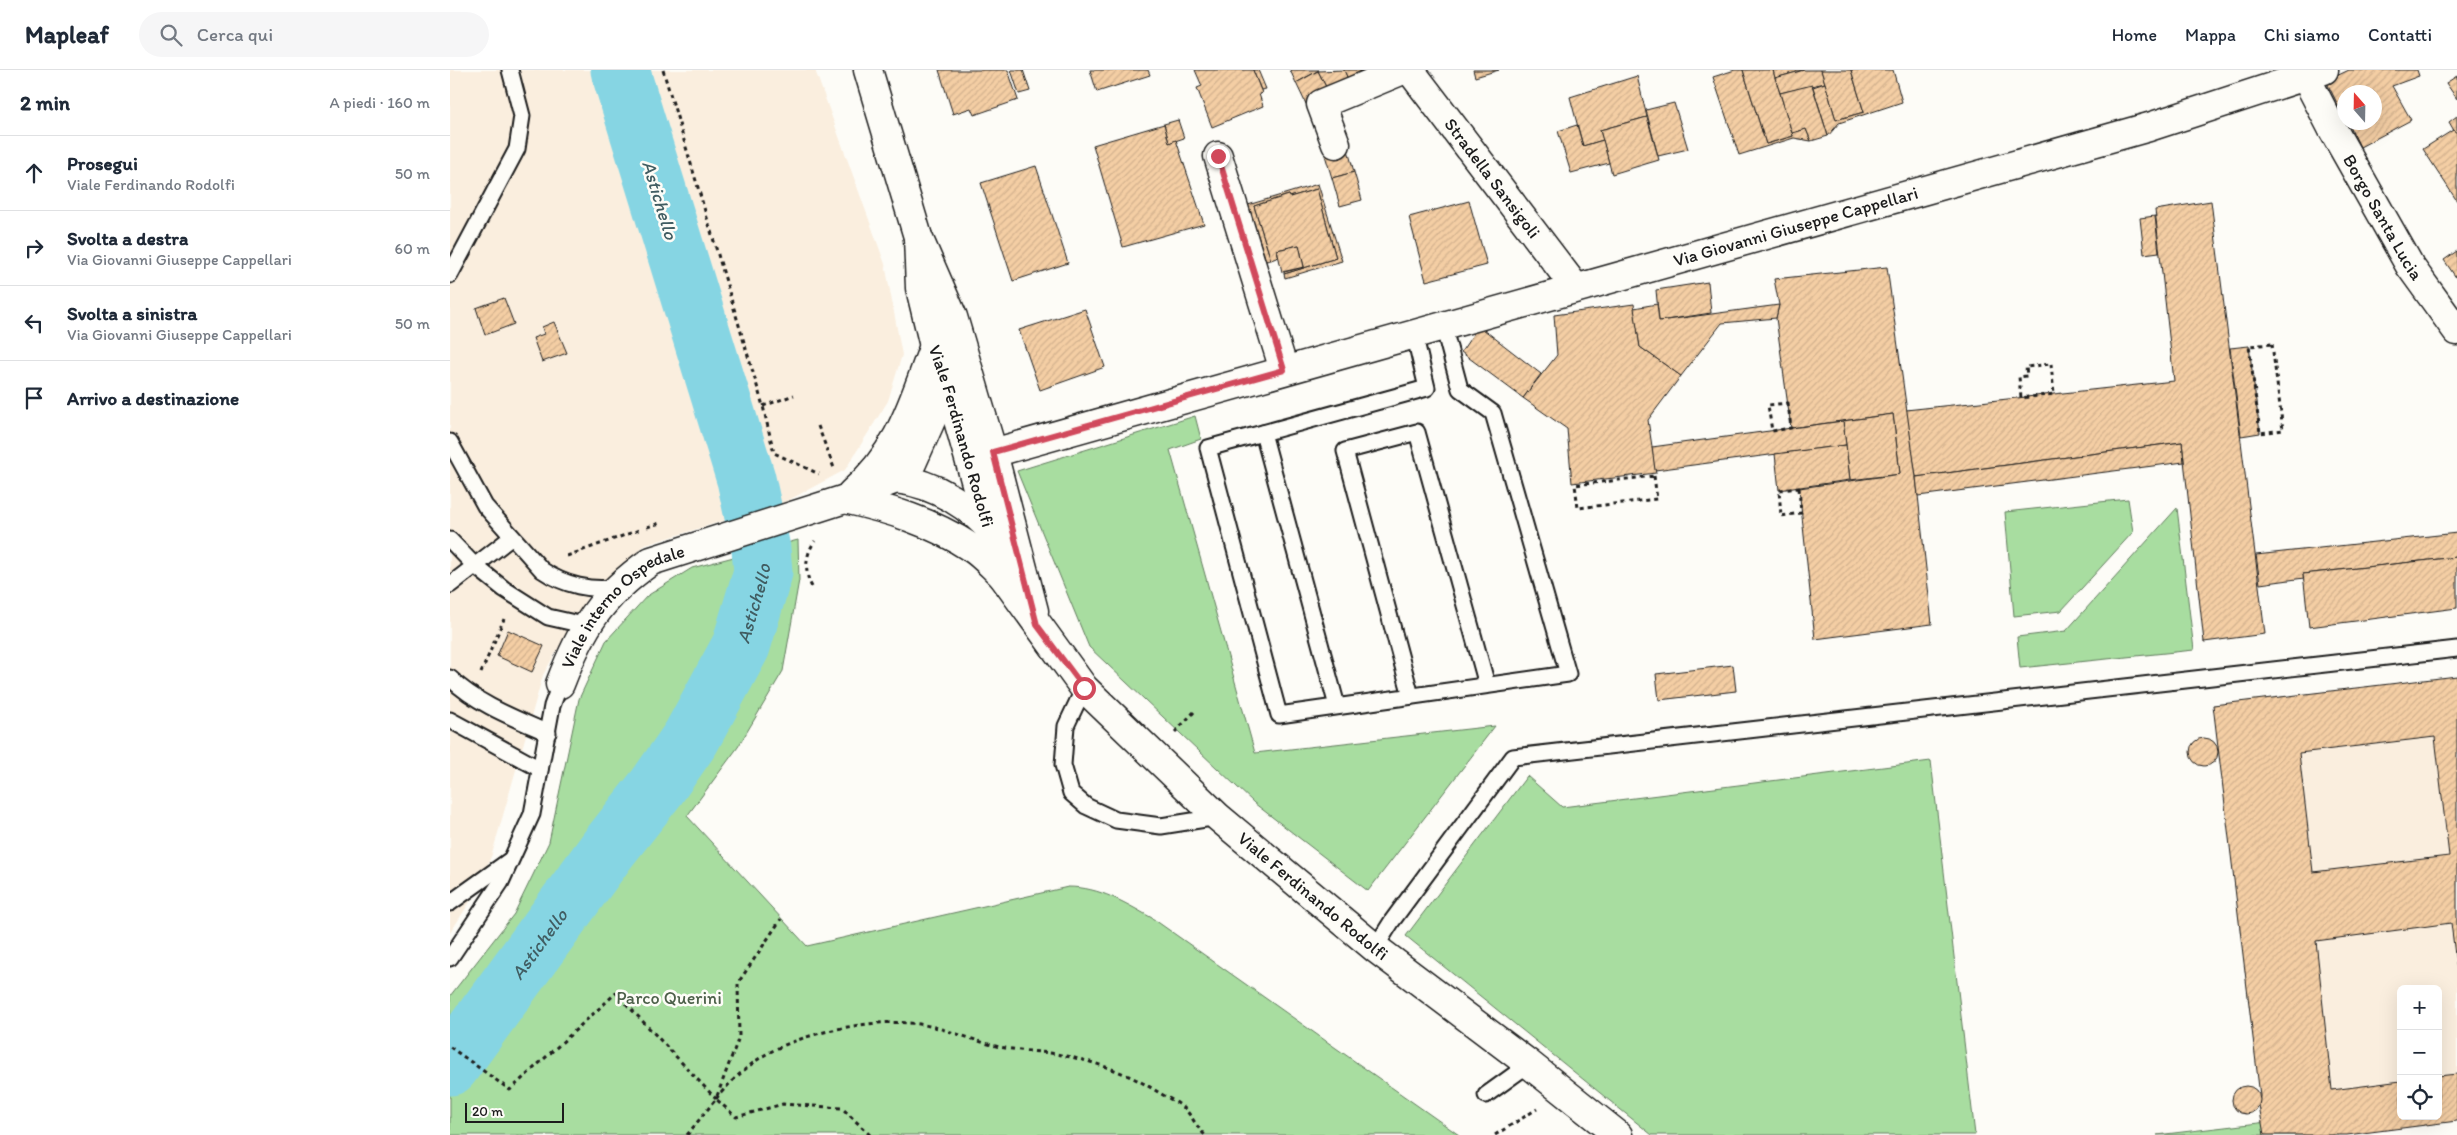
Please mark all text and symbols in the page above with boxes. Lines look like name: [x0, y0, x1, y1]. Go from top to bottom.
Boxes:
search box: [139, 12, 489, 57]
text: Mapleaf: [25, 20, 109, 49]
icon: search: [157, 21, 185, 49]
text: Cerca qui: [197, 23, 273, 46]
text: Home: [2112, 24, 2157, 46]
text: Mappa: [2185, 24, 2236, 46]
text: Chi siamo: [2264, 24, 2340, 46]
text: Contatti: [2368, 24, 2432, 46]
north arrow: [2337, 85, 2382, 130]
text: 2 min: [20, 90, 70, 115]
text: A piedi · 160 m: [330, 93, 430, 112]
street label: Stradella Sansigoli: [1440, 114, 1545, 243]
route end: [1207, 145, 1230, 168]
street label: Borgo Santa Lucia: [2338, 150, 2428, 285]
text: Prosegui: [67, 152, 138, 175]
water label: Astichello: [637, 158, 683, 243]
icon: ahead: [20, 159, 48, 187]
text: 50 m: [395, 164, 430, 183]
text: Viale Ferdinando Rodolfi: [67, 175, 235, 194]
street label: Via Giovanni Giuseppe Cappellari: [1671, 182, 1921, 272]
text: Svolta a destra: [67, 227, 188, 250]
icon: right: [20, 234, 48, 262]
text: 60 m: [395, 239, 430, 258]
text: Via Giovanni Giuseppe Cappellari: [67, 250, 292, 269]
text: Svolta a sinistra: [67, 302, 197, 325]
icon: left: [20, 309, 48, 337]
text: 50 m: [395, 314, 430, 333]
text: Via Giovanni Giuseppe Cappellari: [67, 325, 292, 344]
street label: Viale Ferdinando Rodolfi: [924, 342, 999, 530]
icon: arrive: [20, 384, 48, 412]
text: Arrivo a destinazione: [67, 387, 239, 410]
street label: Viale interno Ospedale: [556, 540, 687, 672]
water label: Astichello: [731, 562, 775, 646]
route start: [1073, 677, 1096, 700]
street label: Viale Ferdinando Rodolfi: [1233, 827, 1393, 965]
water label: Astichello: [506, 903, 573, 984]
map controls: [2397, 985, 2442, 1120]
button: +: [2397, 985, 2442, 1030]
park label: Parco Querini: [616, 987, 722, 1009]
button: −: [2397, 1030, 2442, 1075]
button: locate: [2397, 1075, 2442, 1120]
scale bar: [465, 1100, 564, 1123]
text: 20 m: [472, 1103, 503, 1120]

